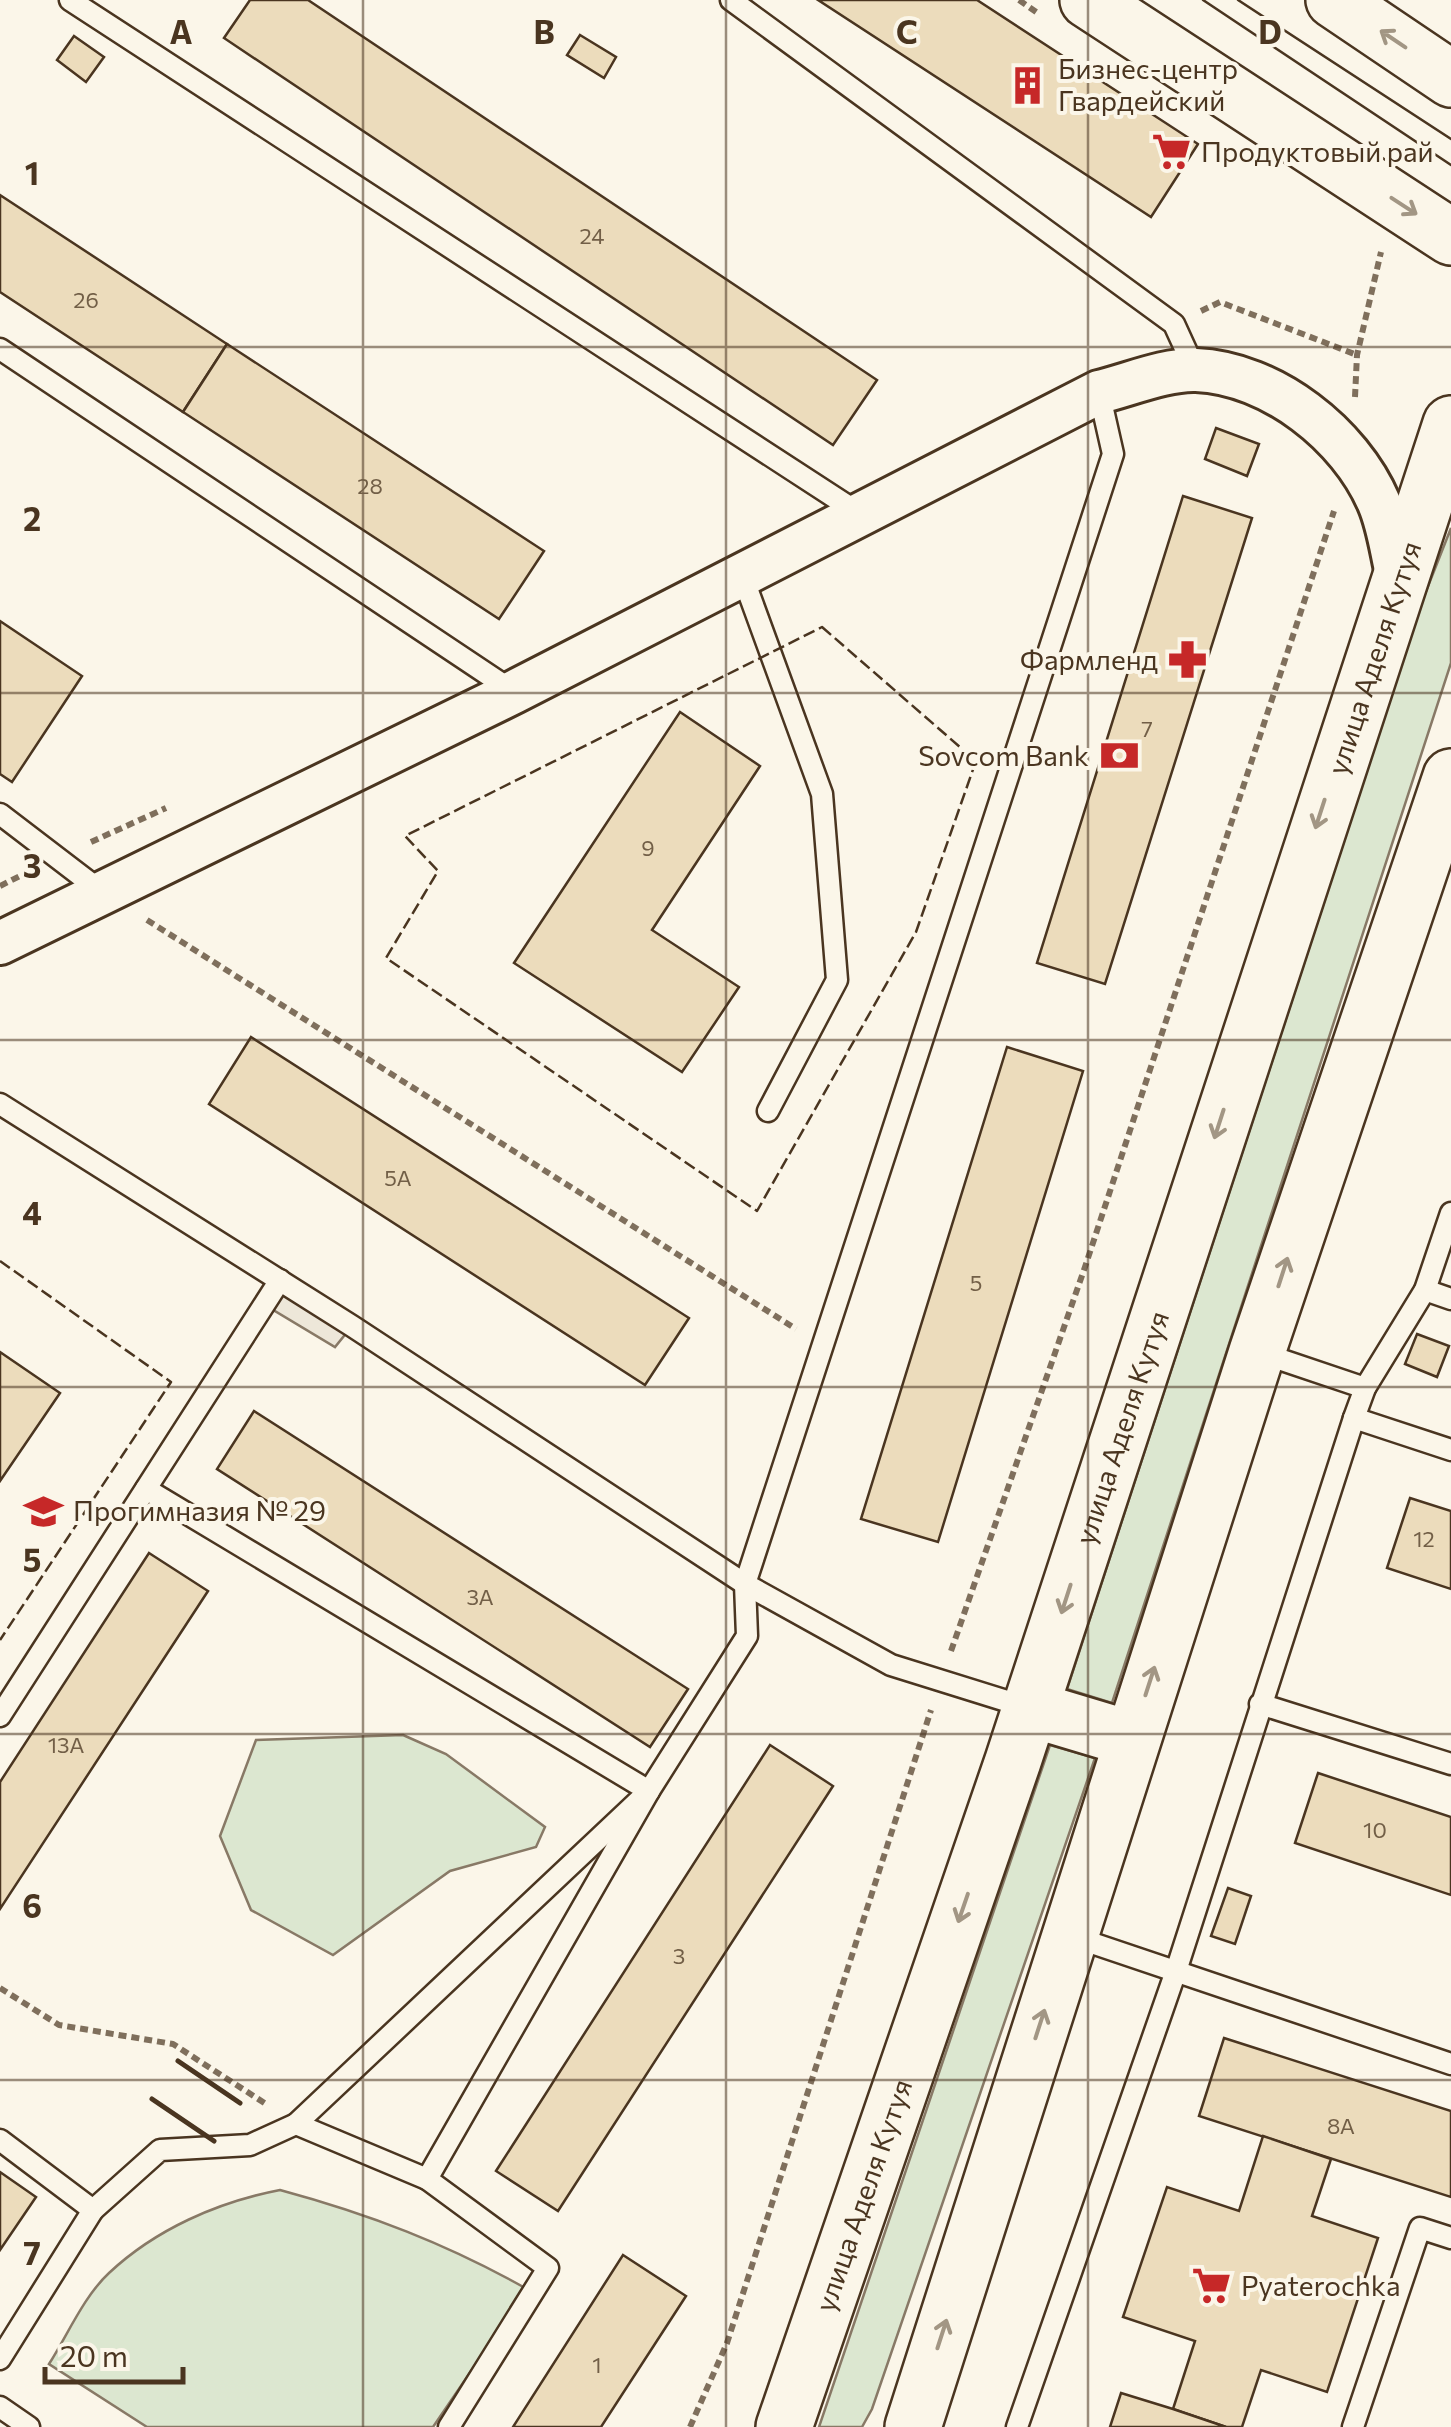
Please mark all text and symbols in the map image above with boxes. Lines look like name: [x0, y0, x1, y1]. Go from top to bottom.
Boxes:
text: A: [170, 11, 193, 51]
text: B: [533, 11, 555, 51]
text: C: [896, 11, 918, 51]
text: D: [1258, 11, 1282, 51]
one-way arrow: [1379, 29, 1407, 50]
place label: Бизнес-центр Гвардейский: [1058, 51, 1238, 117]
building icon: Бизнес-центр Гвардейский: [1007, 64, 1049, 106]
supermarket icon: Продуктовый рай: [1150, 131, 1192, 173]
place label: Продуктовый рай: [1201, 134, 1434, 168]
text: 1: [25, 152, 39, 192]
one-way arrow: [1390, 195, 1418, 216]
house number: 24: [579, 222, 605, 249]
house number: 26: [73, 286, 99, 313]
house number: 28: [357, 472, 383, 499]
text: 2: [23, 498, 41, 538]
street label: улица Аделя Кутуя: [1319, 537, 1427, 779]
pharmacy icon: Фармленд: [1167, 639, 1209, 681]
place label: Фармленд: [1020, 642, 1158, 676]
house number: 7: [1141, 715, 1153, 742]
bank icon: Sovcom Bank: [1098, 735, 1140, 777]
place label: Sovcom Bank: [918, 738, 1089, 772]
one-way arrow: [1309, 798, 1327, 830]
house number: 9: [641, 834, 655, 861]
text: 3: [23, 845, 41, 885]
one-way arrow: [1209, 1107, 1227, 1139]
house number: 5А: [384, 1164, 412, 1191]
text: 4: [22, 1192, 42, 1232]
one-way arrow: [1276, 1257, 1294, 1289]
house number: 5: [970, 1269, 982, 1296]
street label: улица Аделя Кутуя: [1067, 1306, 1175, 1548]
school or university icon: Прогимназия № 29: [22, 1490, 64, 1532]
place label: Прогимназия № 29: [73, 1493, 326, 1527]
house number: 12: [1413, 1525, 1435, 1552]
text: 5: [23, 1539, 41, 1579]
house number: 3А: [466, 1583, 494, 1610]
one-way arrow: [1056, 1583, 1074, 1615]
one-way arrow: [1142, 1666, 1160, 1697]
house number: 13А: [48, 1731, 84, 1758]
house number: 10: [1363, 1816, 1387, 1843]
text: 6: [22, 1885, 42, 1925]
one-way arrow: [953, 1891, 971, 1922]
house number: 3: [673, 1942, 685, 1969]
one-way arrow: [1033, 2009, 1051, 2040]
street label: улица Аделя Кутуя: [807, 2074, 918, 2316]
house number: 8А: [1327, 2112, 1355, 2139]
text: 7: [23, 2232, 41, 2272]
supermarket icon: Pyaterochka: [1190, 2265, 1232, 2307]
place label: Pyaterochka: [1241, 2268, 1401, 2302]
one-way arrow: [935, 2319, 953, 2350]
scale bar: [45, 2322, 182, 2384]
text: 20 m: [60, 2336, 128, 2373]
house number: 1: [592, 2351, 602, 2378]

